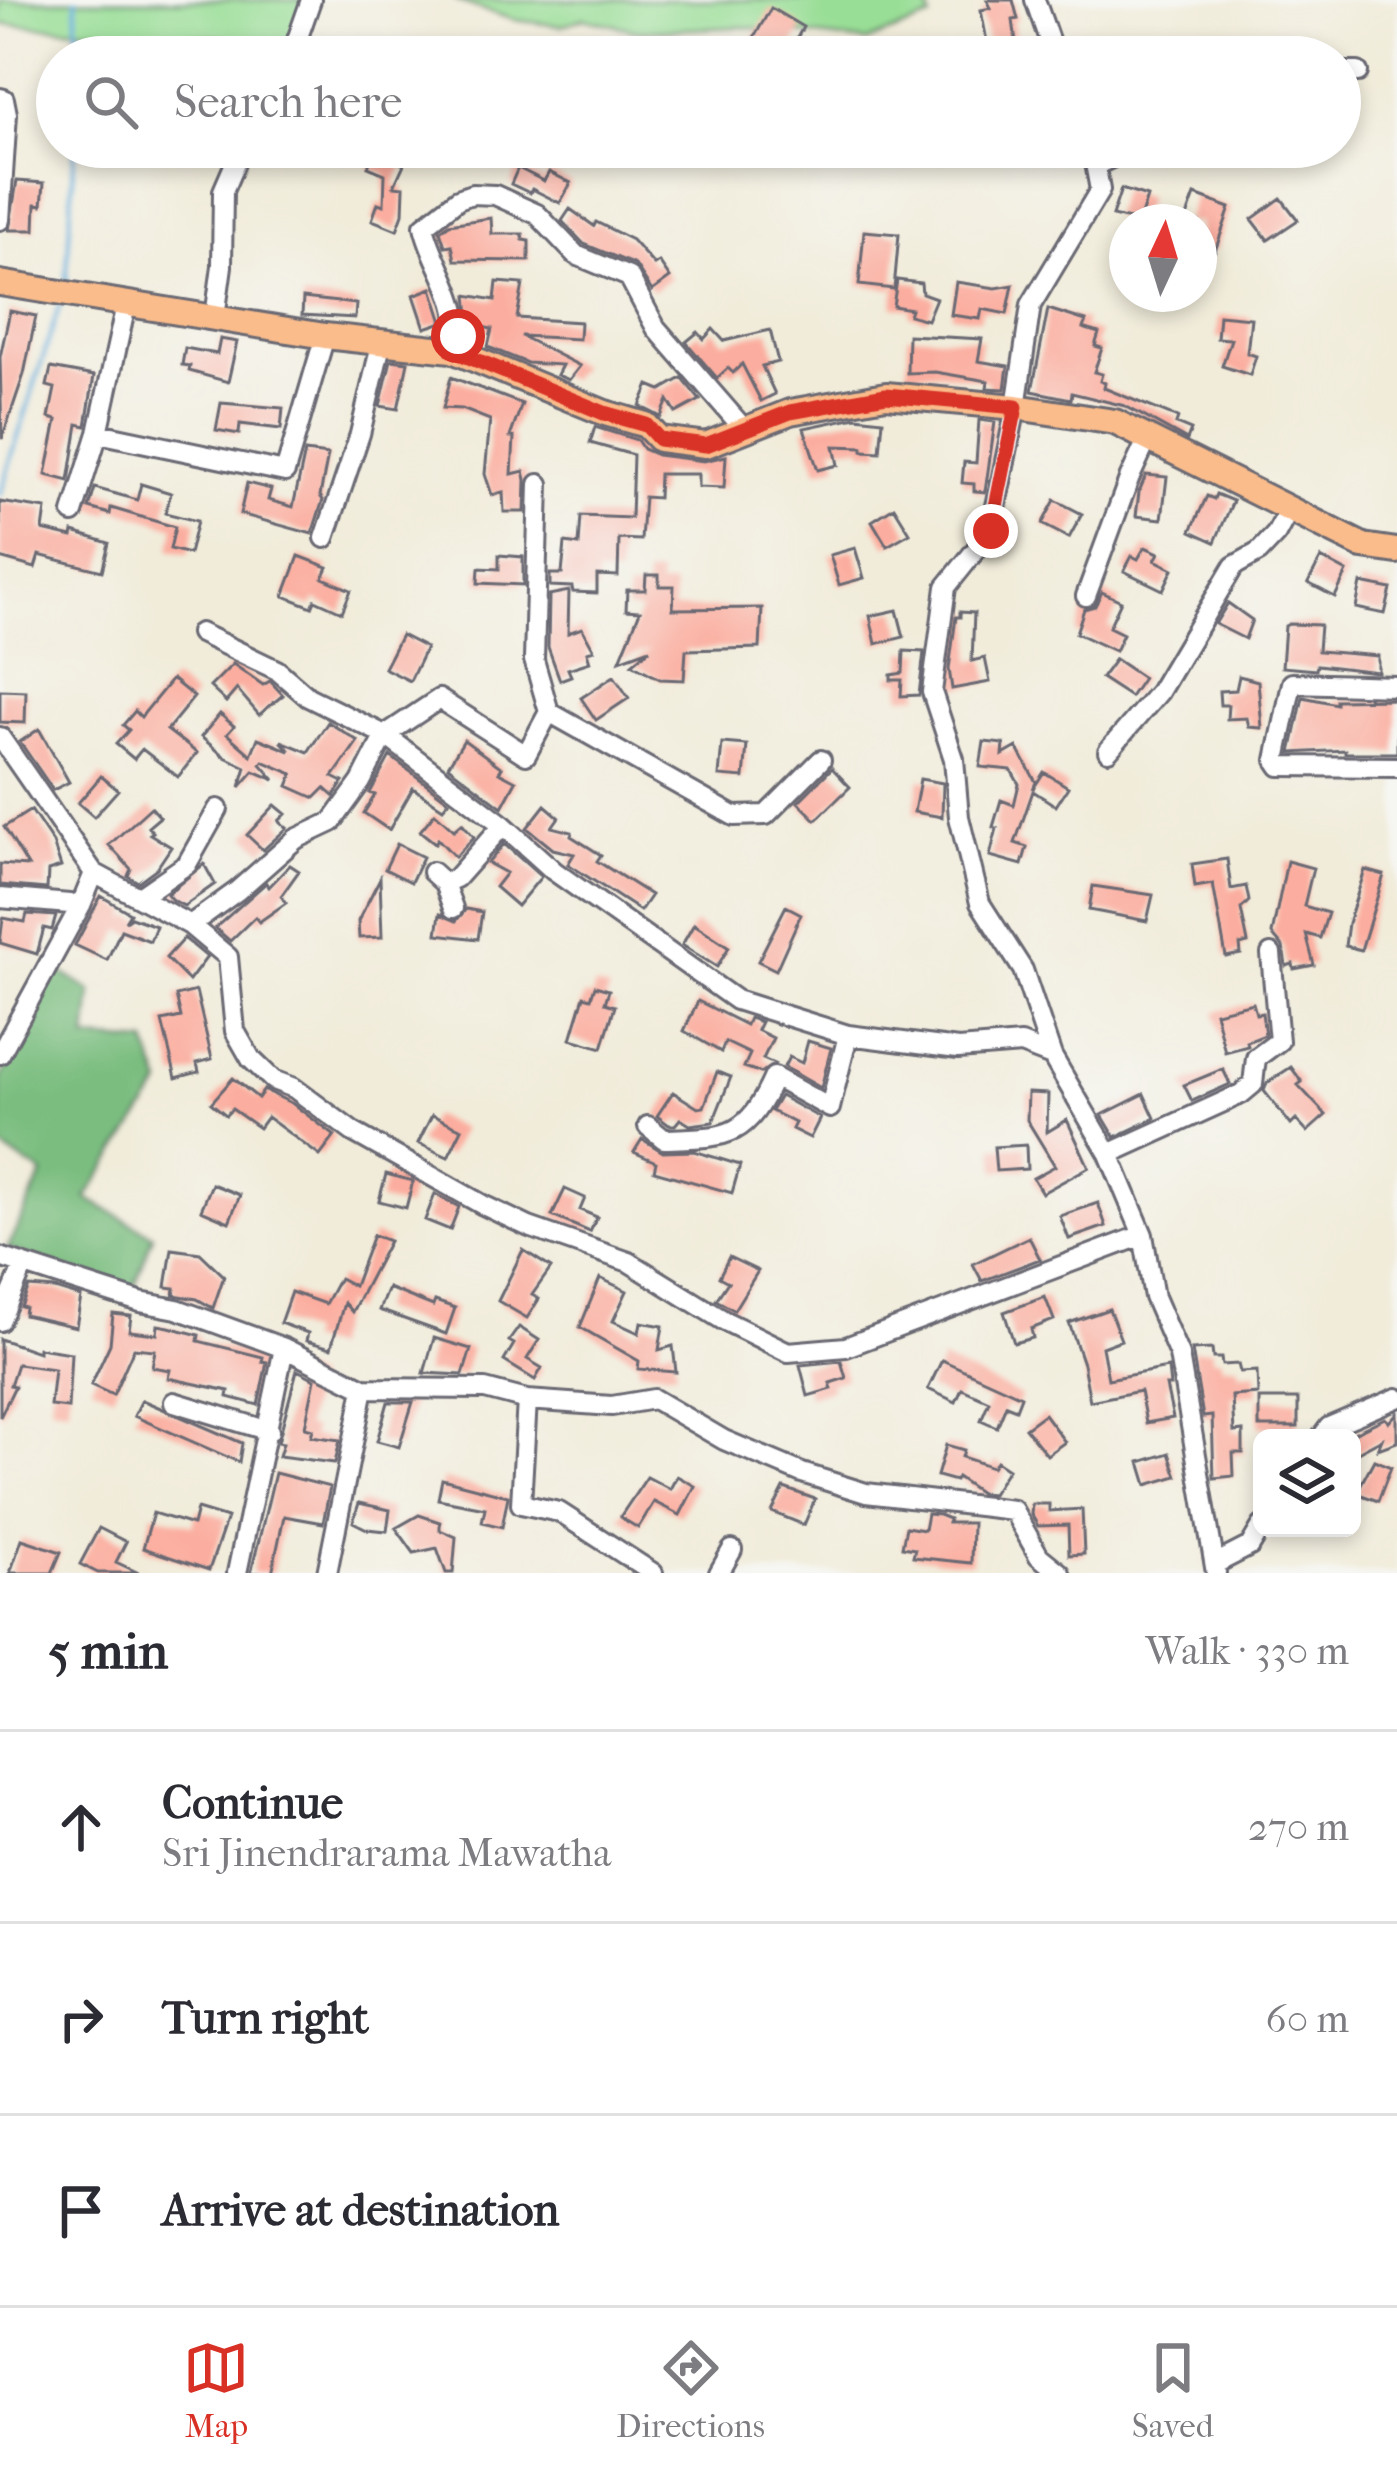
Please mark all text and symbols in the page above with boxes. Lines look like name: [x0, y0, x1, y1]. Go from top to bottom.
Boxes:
search box: [36, 36, 1361, 168]
icon: search: [78, 69, 144, 135]
text: Search here: [174, 76, 402, 129]
north arrow: [1109, 204, 1217, 312]
route start: [431, 309, 485, 363]
route end: [964, 504, 1018, 558]
map controls: [1253, 1429, 1361, 1537]
button: layers: [1253, 1429, 1361, 1537]
text: 5 min: [48, 1621, 168, 1681]
text: Walk · 330 m: [1146, 1628, 1349, 1674]
text: Continue: [162, 1777, 343, 1830]
icon: ahead: [48, 1794, 114, 1860]
text: 270 m: [1248, 1804, 1349, 1850]
text: Sri Jinendrarama Mawatha: [162, 1830, 611, 1876]
icon: right: [48, 1986, 114, 2052]
text: Turn right: [162, 1992, 369, 2045]
text: 60 m: [1266, 1996, 1349, 2042]
icon: arrive: [48, 2178, 114, 2244]
text: Arrive at destination: [162, 2184, 559, 2237]
tab: Map: [183, 2335, 249, 2446]
tab: Directions: [616, 2335, 765, 2446]
tab: Saved: [1132, 2335, 1214, 2446]

